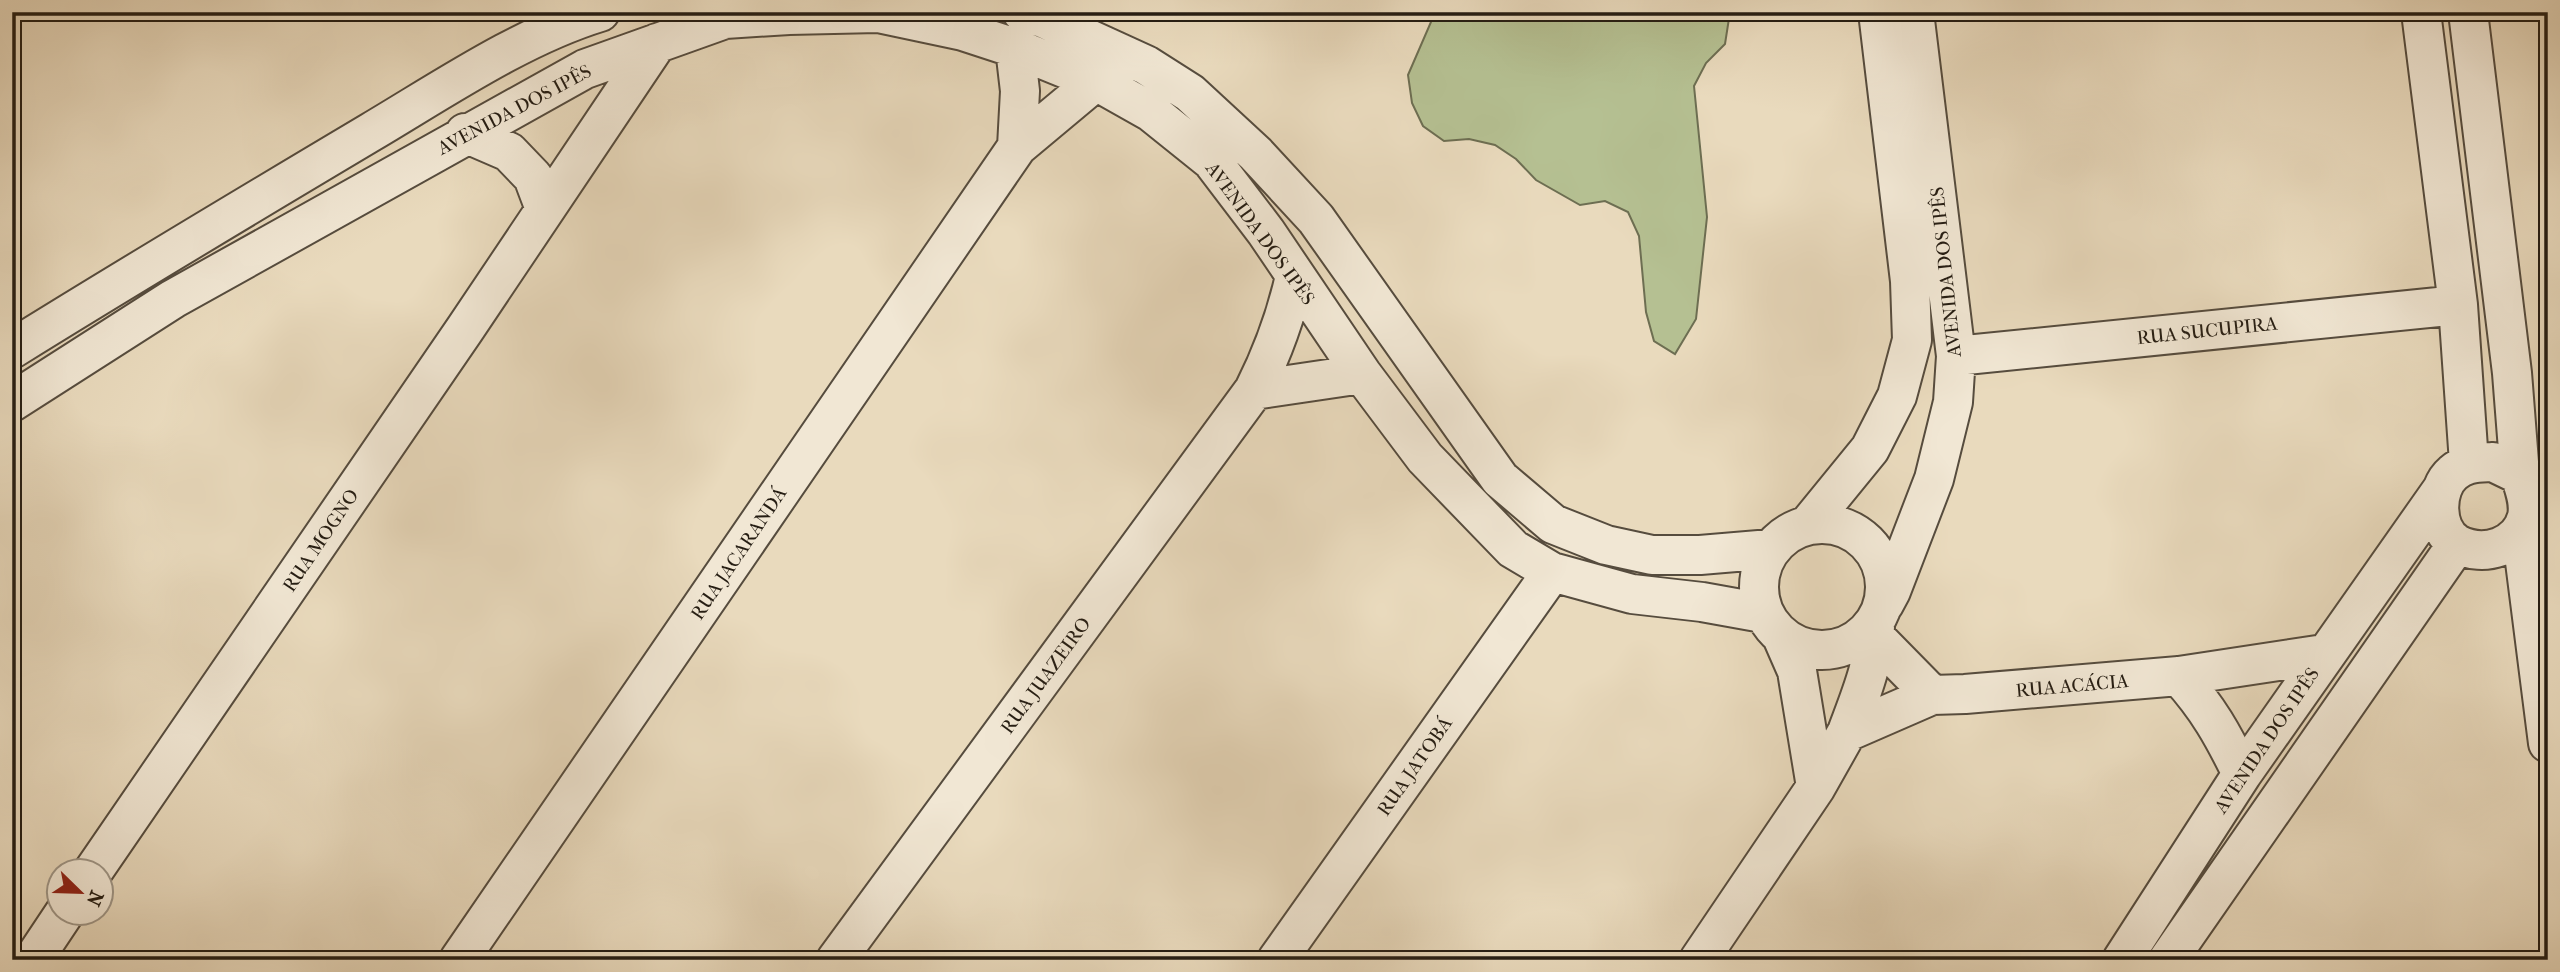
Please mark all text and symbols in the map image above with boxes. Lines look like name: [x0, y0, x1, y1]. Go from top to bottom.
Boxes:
street label: AVENIDA DOS IPÊS: [433, 60, 595, 160]
street label: AVENIDA DOS IPÊS: [1200, 157, 1319, 309]
street label: AVENIDA DOS IPÊS: [1926, 186, 1966, 359]
street label: RUA SUCUPIRA: [2136, 313, 2279, 349]
street label: RUA JACARANDÁ: [686, 483, 792, 624]
street label: RUA MOGNO: [278, 485, 363, 596]
street label: RUA JUAZEIRO: [996, 613, 1095, 738]
street label: AVENIDA DOS IPÊS: [2209, 663, 2324, 818]
street label: RUA ACÁCIA: [2015, 670, 2130, 702]
street label: RUA JATOBÁ: [1373, 712, 1457, 820]
north arrow: [46, 856, 116, 926]
text: N: [82, 887, 108, 910]

